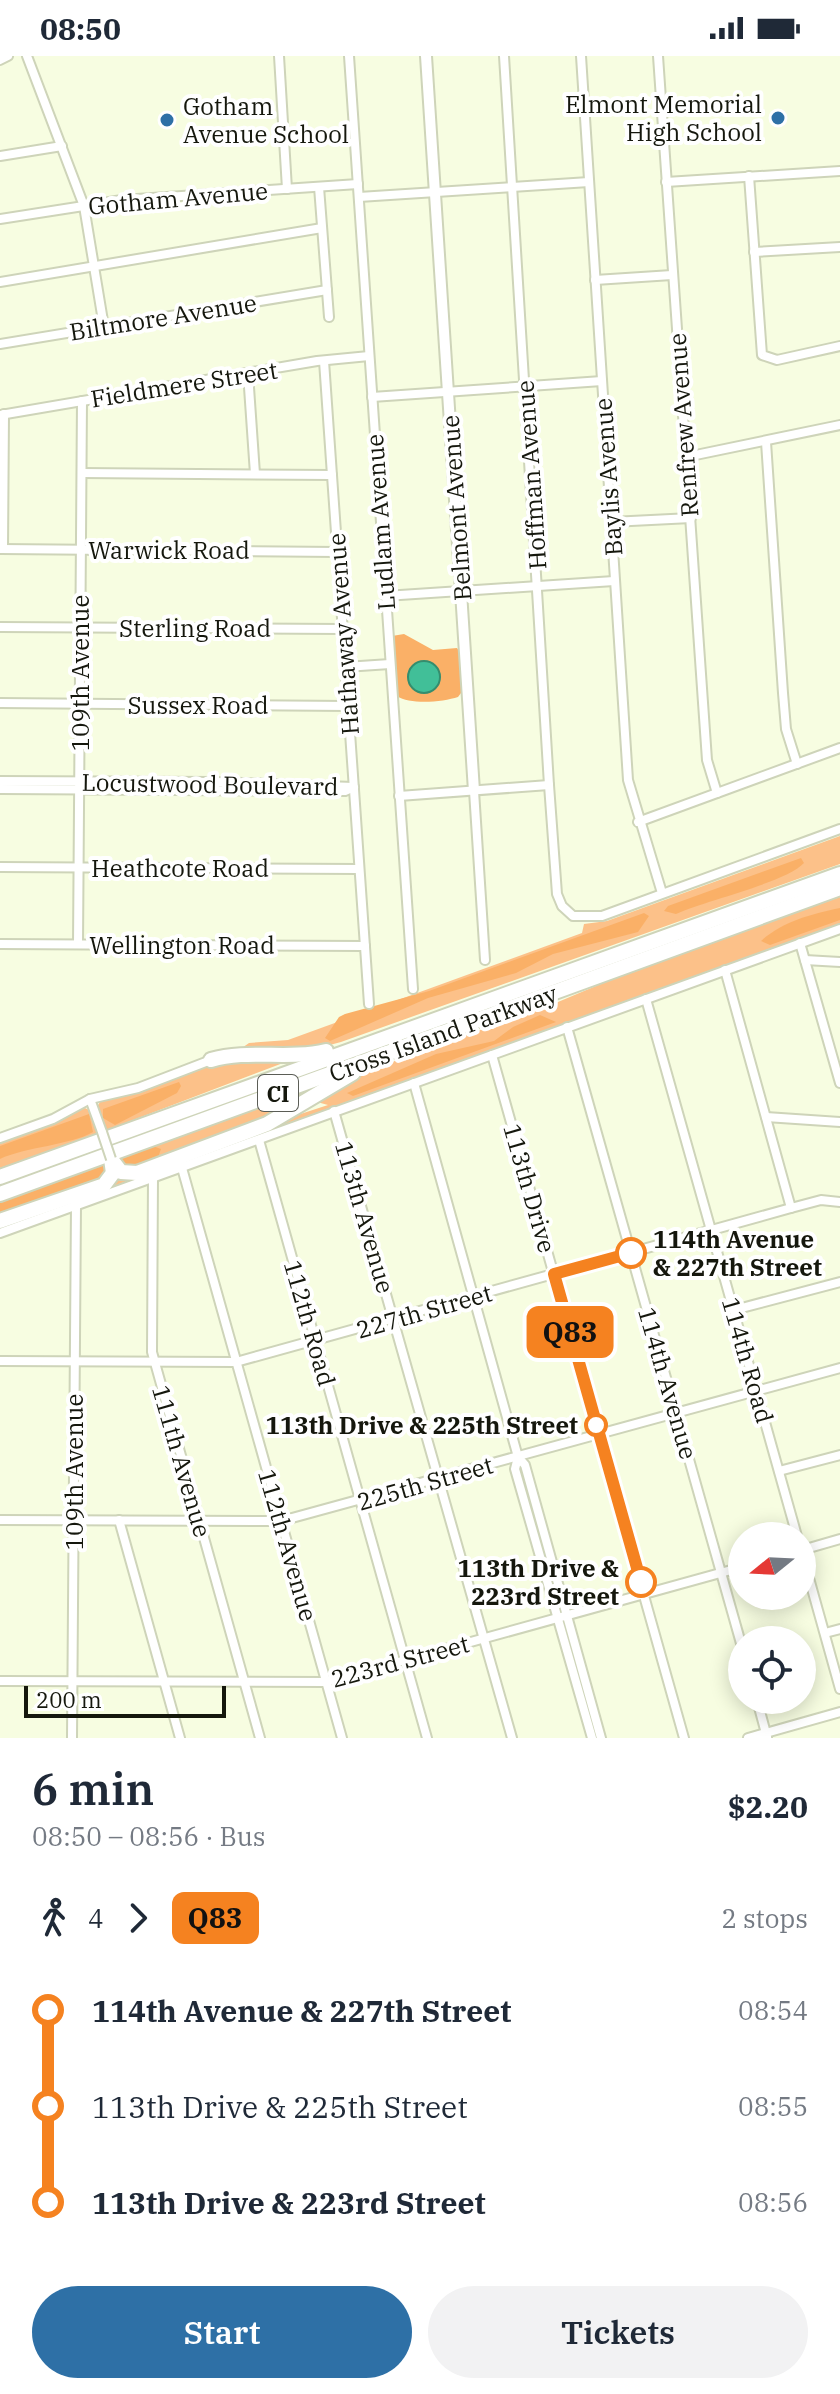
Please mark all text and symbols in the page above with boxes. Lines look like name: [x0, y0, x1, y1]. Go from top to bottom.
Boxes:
text: 08:50: [40, 9, 121, 48]
place label: Elmont Memorial High School: [565, 88, 762, 148]
place label: Gotham Avenue School: [183, 90, 349, 150]
marker: Elmont Memorial High School: [769, 109, 787, 127]
marker: Gotham Avenue School: [158, 111, 176, 129]
street label: Gotham Avenue: [87, 174, 269, 222]
street label: Biltmore Avenue: [67, 286, 259, 348]
street label: Renfrew Avenue: [661, 332, 705, 518]
street label: Fieldmere Street: [88, 353, 280, 415]
street label: Hoffman Avenue: [508, 379, 554, 571]
street label: Baylis Avenue: [587, 397, 629, 557]
street label: Belmont Avenue: [434, 414, 478, 602]
street label: Ludlam Avenue: [358, 433, 402, 611]
street label: Hathaway Avenue: [320, 532, 366, 736]
street label: Warwick Road: [88, 534, 250, 566]
street label: 109th Avenue: [64, 595, 96, 751]
street label: Sterling Road: [119, 612, 271, 644]
street label: Sussex Road: [127, 689, 269, 721]
street label: Locustwood Boulevard: [81, 766, 339, 802]
street label: Heathcote Road: [91, 852, 269, 884]
street label: Wellington Road: [89, 929, 275, 961]
street label: Cross Island Parkway: [324, 977, 562, 1089]
road number: CI: [258, 1075, 298, 1111]
street label: 113th Drive: [496, 1120, 564, 1256]
street label: 113th Avenue: [328, 1137, 402, 1297]
place label: 114th Avenue & 227th Street: [653, 1223, 822, 1283]
marker: 114th Avenue & 227th Street: [616, 1238, 646, 1268]
street label: 112th Road: [277, 1256, 343, 1390]
street label: 227th Street: [352, 1276, 496, 1346]
street label: 114th Road: [715, 1293, 781, 1427]
street label: 114th Avenue: [631, 1303, 705, 1463]
line badge: Q83: [524, 1306, 616, 1358]
text: Q83: [543, 1313, 597, 1350]
street label: 111th Avenue: [145, 1381, 219, 1541]
street label: 109th Avenue: [58, 1394, 90, 1550]
place label: 113th Drive & 225th Street: [265, 1409, 578, 1441]
marker: 113th Drive & 225th Street: [585, 1414, 607, 1436]
street label: 225th Street: [353, 1448, 497, 1518]
street label: 112th Avenue: [251, 1465, 325, 1625]
north arrow: [728, 1522, 816, 1610]
map controls: [728, 1522, 816, 1714]
place label: 113th Drive & 223rd Street: [457, 1552, 619, 1612]
marker: 113th Drive & 223rd Street: [626, 1567, 656, 1597]
button: locate: [728, 1626, 816, 1714]
street label: 223rd Street: [328, 1627, 472, 1695]
scale bar: [24, 1682, 226, 1718]
text: 200 m: [36, 1685, 102, 1714]
text: 6 min: [32, 1760, 154, 1817]
text: $2.20: [728, 1787, 808, 1826]
text: 08:50 – 08:56 · Bus: [32, 1819, 266, 1853]
icon: walk: [32, 1896, 76, 1940]
icon: forward: [116, 1896, 160, 1940]
text: Q83: [188, 1899, 243, 1936]
text: 4: [88, 1901, 104, 1935]
text: 2 stops: [721, 1901, 808, 1935]
text: 114th Avenue & 227th Street: [92, 1991, 512, 2030]
text: 08:54: [738, 1993, 808, 2027]
text: 113th Drive & 225th Street: [92, 2087, 468, 2126]
text: 08:55: [738, 2089, 808, 2123]
text: 113th Drive & 223rd Street: [92, 2183, 486, 2222]
text: 08:56: [738, 2185, 808, 2219]
button: Start: [32, 2286, 412, 2378]
button: Tickets: [428, 2286, 808, 2378]

